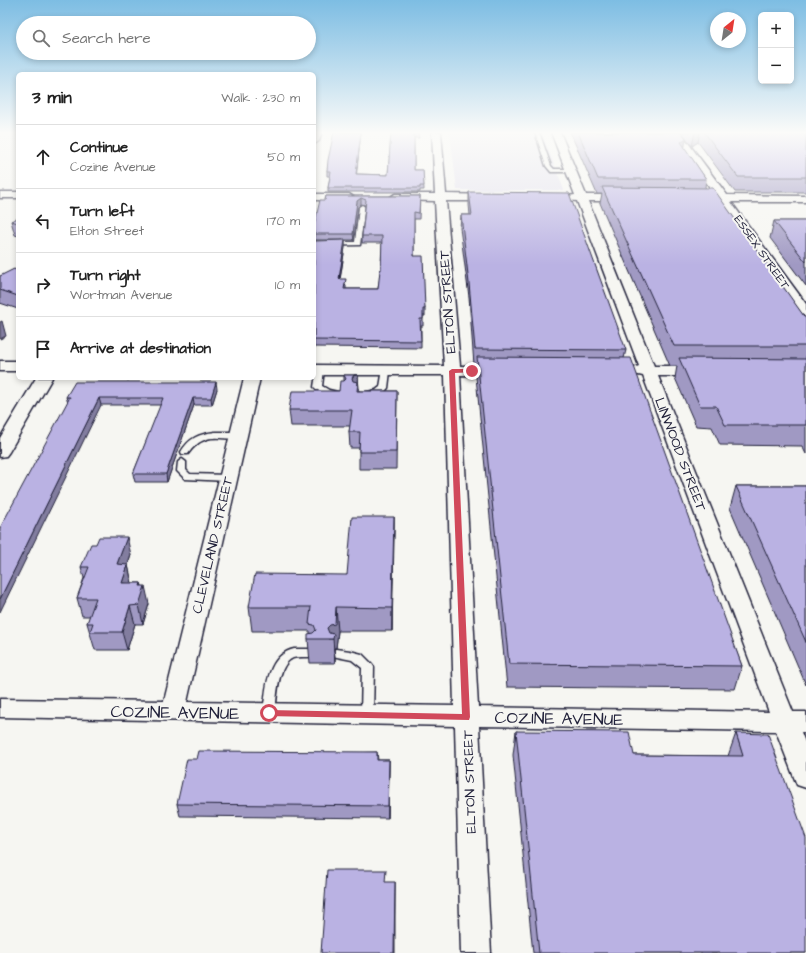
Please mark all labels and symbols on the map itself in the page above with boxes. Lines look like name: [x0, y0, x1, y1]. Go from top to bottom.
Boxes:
north arrow: [710, 12, 746, 48]
street label: ESSEX STREET: [730, 212, 794, 293]
street label: ELTON STREET: [434, 249, 462, 354]
route end: [463, 362, 481, 380]
street label: LINWOOD STREET: [649, 395, 711, 514]
street label: CLEVELAND STREET: [187, 474, 239, 616]
street label: COZINE AVENUE: [110, 700, 240, 726]
route start: [260, 704, 278, 722]
street label: COZINE AVENUE: [494, 706, 624, 732]
street label: ELTON STREET: [458, 730, 482, 834]

